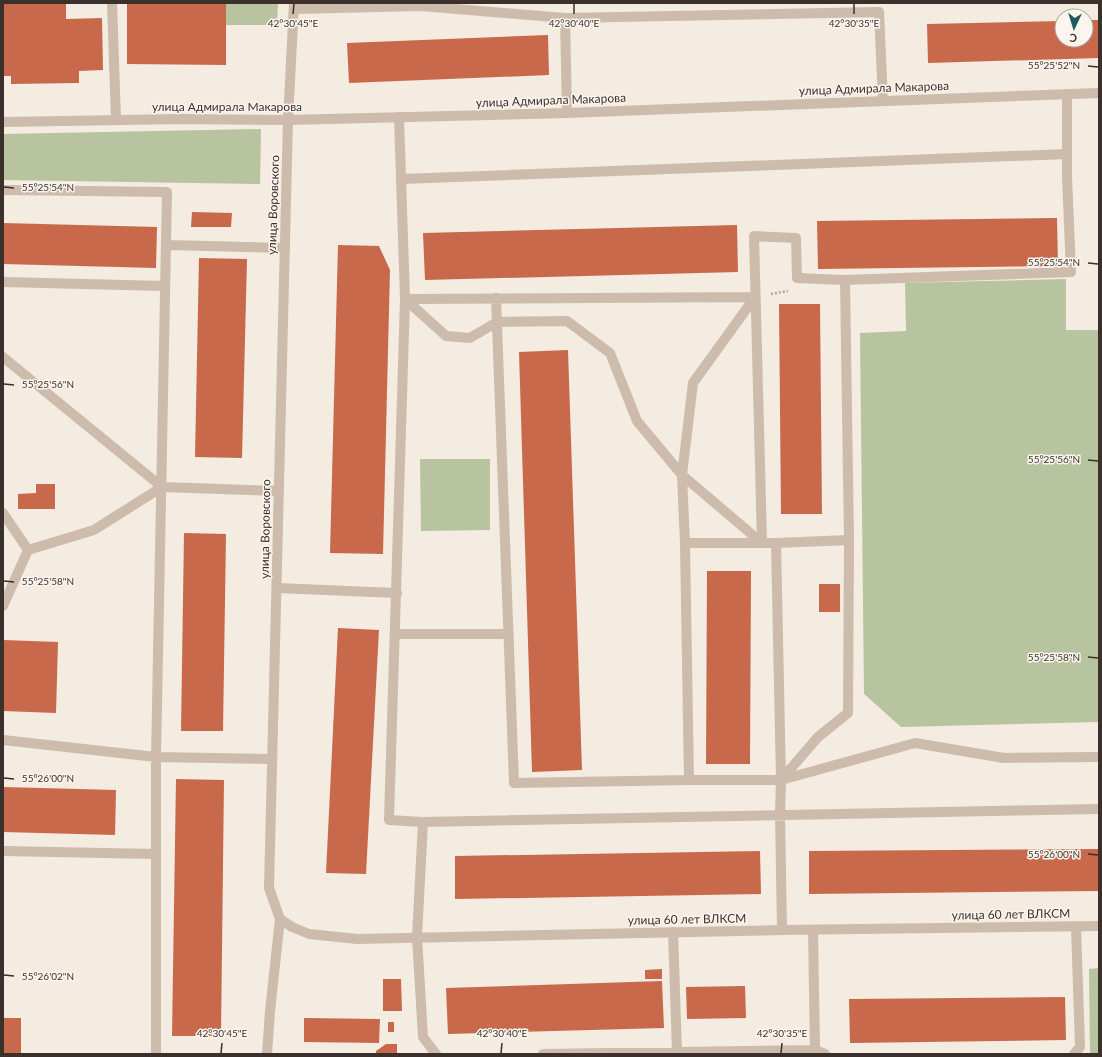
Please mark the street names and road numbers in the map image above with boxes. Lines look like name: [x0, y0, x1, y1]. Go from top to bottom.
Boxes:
street label: улица Адмирала Макарова: [799, 78, 949, 98]
street label: улица Адмирала Макарова: [476, 90, 626, 110]
street label: улица Адмирала Макарова: [152, 99, 302, 114]
street label: улица Воровского: [264, 155, 282, 255]
street label: улица Воровского: [257, 479, 273, 579]
street label: улица 60 лет ВЛКСМ: [952, 905, 1070, 923]
street label: улица 60 лет ВЛКСМ: [628, 910, 746, 928]

